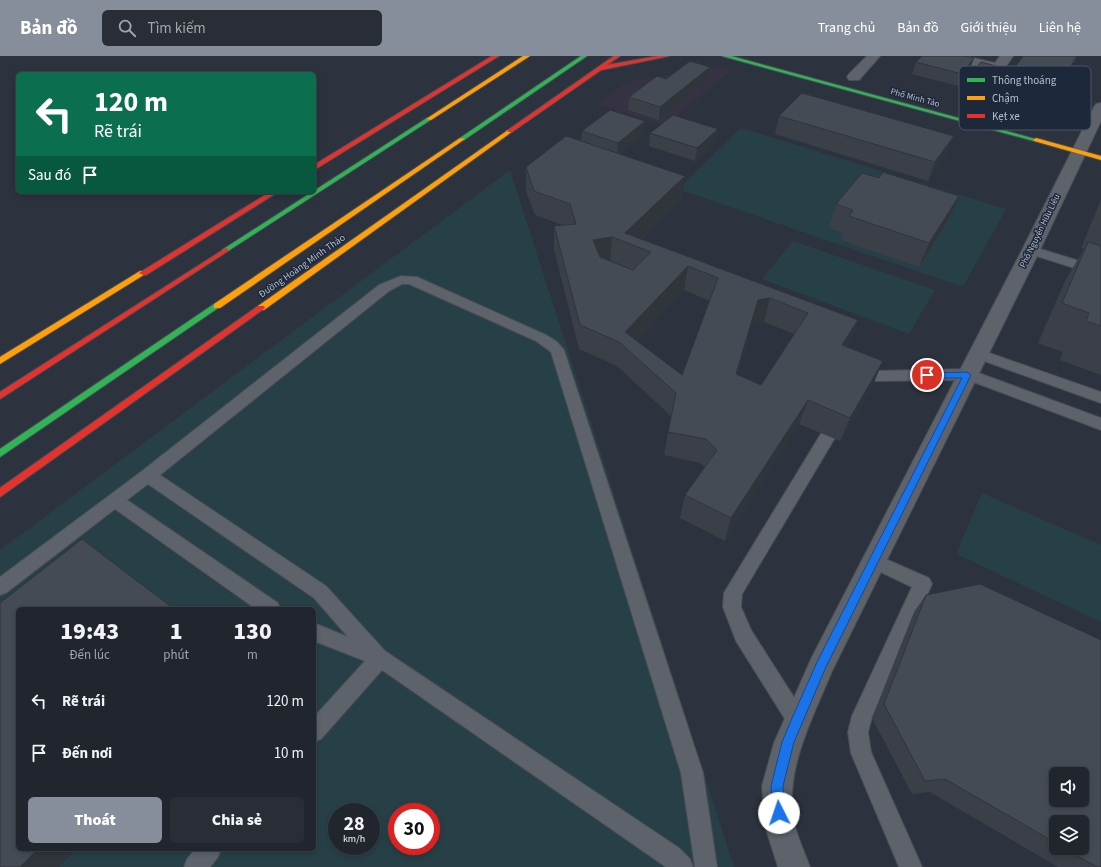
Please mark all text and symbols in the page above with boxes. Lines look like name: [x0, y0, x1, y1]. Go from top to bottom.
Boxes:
search box: [102, 10, 382, 46]
text: Bản đồ: [20, 15, 78, 42]
icon: search: [116, 17, 138, 39]
text: Tìm kiếm: [148, 18, 206, 39]
text: Trang chủ: [818, 18, 875, 38]
text: Bản đồ: [897, 18, 939, 38]
text: Giới thiệu: [961, 18, 1017, 38]
text: Liên hệ: [1039, 18, 1081, 38]
legend: [959, 66, 1091, 130]
text: Thông thoáng: [992, 73, 1057, 88]
text: 120 m: [94, 82, 168, 122]
street label: Phố Minh Tảo: [889, 85, 941, 111]
icon: left: [28, 88, 80, 140]
text: Chậm: [992, 91, 1019, 106]
text: Kẹt xe: [992, 109, 1020, 124]
text: Rẽ trái: [94, 119, 142, 144]
icon: arrive: [79, 164, 101, 186]
text: Sau đó: [28, 165, 71, 186]
street label: Phố Nguyễn Hữu Liêu: [1016, 192, 1064, 270]
street label: Đường Hoàng Minh Thảo: [256, 231, 348, 301]
pin: [910, 358, 944, 392]
icon: arrive: [916, 364, 938, 386]
text: 19:43: [60, 614, 119, 649]
text: 1: [170, 614, 183, 649]
text: 130: [233, 614, 272, 649]
text: Đến lúc: [69, 646, 110, 664]
text: phút: [163, 646, 189, 664]
text: m: [247, 646, 258, 664]
icon: left: [28, 690, 50, 712]
text: Rẽ trái: [62, 691, 105, 712]
text: 120 m: [266, 691, 304, 712]
icon: arrive: [28, 742, 50, 764]
text: Đến nơi: [62, 743, 112, 764]
text: 10 m: [274, 743, 304, 764]
map controls: [1049, 767, 1089, 855]
button: sound: [1049, 767, 1089, 807]
position arrow: [758, 792, 800, 834]
button: Thoát: [28, 797, 162, 843]
button: Chia sẻ: [170, 797, 304, 843]
speed limit sign: 30: [388, 803, 440, 855]
text: 28: [343, 810, 365, 838]
button: layers: [1049, 815, 1089, 855]
text: km/h: [343, 832, 365, 846]

